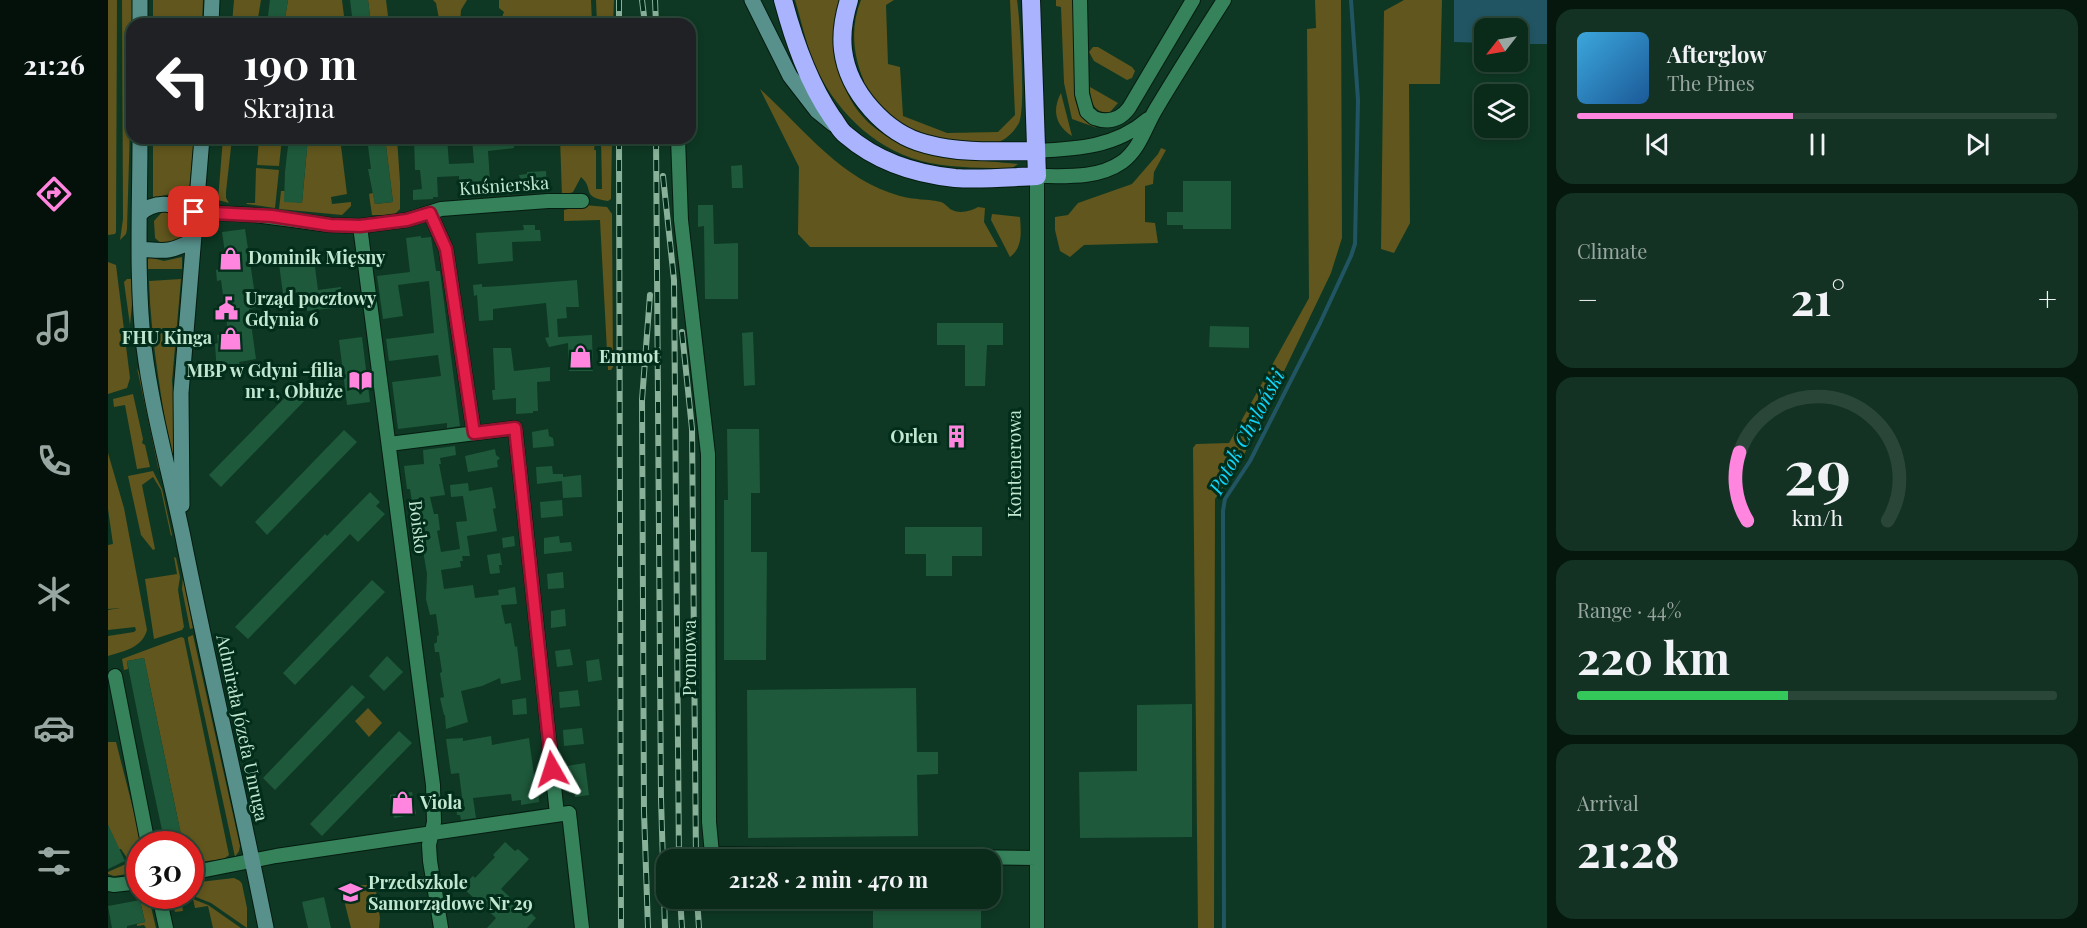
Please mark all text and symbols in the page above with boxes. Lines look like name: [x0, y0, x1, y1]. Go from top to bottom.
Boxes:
north arrow: [1474, 18, 1528, 72]
map controls: [1474, 18, 1528, 138]
text: 190 m: [243, 35, 357, 91]
text: Afterglow: [1667, 39, 1767, 69]
icon: left: [144, 42, 222, 120]
text: 21:26: [23, 46, 85, 82]
text: The Pines: [1667, 69, 1755, 96]
button: layers: [1474, 84, 1528, 138]
text: Skrajna: [243, 89, 335, 125]
icon: previous: [1641, 128, 1674, 161]
icon: pause: [1801, 128, 1834, 161]
icon: next: [1961, 128, 1994, 161]
street label: Kuśnierska: [458, 170, 550, 200]
icon: directions: [33, 173, 75, 215]
pin: [168, 186, 219, 237]
icon: arrive: [177, 195, 210, 228]
text: Climate: [1577, 237, 1647, 264]
shop icon: Dominik Mięsny: [217, 245, 243, 271]
place label: Dominik Mięsny: [248, 245, 386, 269]
text: 21°: [1791, 267, 1845, 327]
text: −: [1577, 276, 1598, 320]
text: +: [2038, 276, 2057, 320]
place label: Urząd pocztowy Gdynia 6: [245, 286, 377, 331]
public building icon: Urząd pocztowy Gdynia 6: [214, 296, 240, 322]
icon: music: [33, 307, 75, 349]
place label: FHU Kinga: [122, 325, 213, 349]
shop icon: FHU Kinga: [217, 325, 243, 351]
shop icon: Emmot: [568, 344, 594, 370]
place label: Emmot: [599, 344, 660, 368]
place label: MBP w Gdyni -filia nr 1, Obłuże: [186, 358, 344, 403]
water label: Potok Chyloński: [1201, 363, 1290, 499]
library icon: MBP w Gdyni -filia nr 1, Obłuże: [348, 368, 374, 394]
street label: Kontenerowa: [1002, 410, 1026, 518]
place label: Orlen: [890, 424, 938, 448]
building icon: Orlen: [943, 424, 969, 450]
text: 29: [1783, 427, 1851, 511]
icon: phone: [33, 440, 75, 482]
street label: Boisko: [404, 499, 434, 555]
text: km/h: [1791, 503, 1843, 531]
icon: climate: [33, 573, 75, 615]
text: Range · 44%: [1577, 596, 1682, 623]
street label: Promowa: [677, 620, 701, 696]
text: 220 km: [1577, 626, 1730, 686]
street label: Admirała Józefa Unruga: [211, 631, 274, 823]
icon: car: [33, 707, 75, 749]
position arrow: [520, 737, 584, 801]
text: Arrival: [1577, 789, 1639, 816]
shop icon: Viola: [389, 790, 415, 816]
place label: Viola: [419, 790, 463, 814]
text: 21:28: [1577, 819, 1680, 879]
speed limit sign: 30: [126, 831, 204, 909]
icon: filters: [33, 840, 75, 882]
text: 21:28 · 2 min · 470 m: [729, 864, 928, 894]
place label: Przedszkole Samorządowe Nr 29: [368, 870, 533, 915]
school or university icon: Przedszkole Samorządowe Nr 29: [337, 880, 363, 906]

